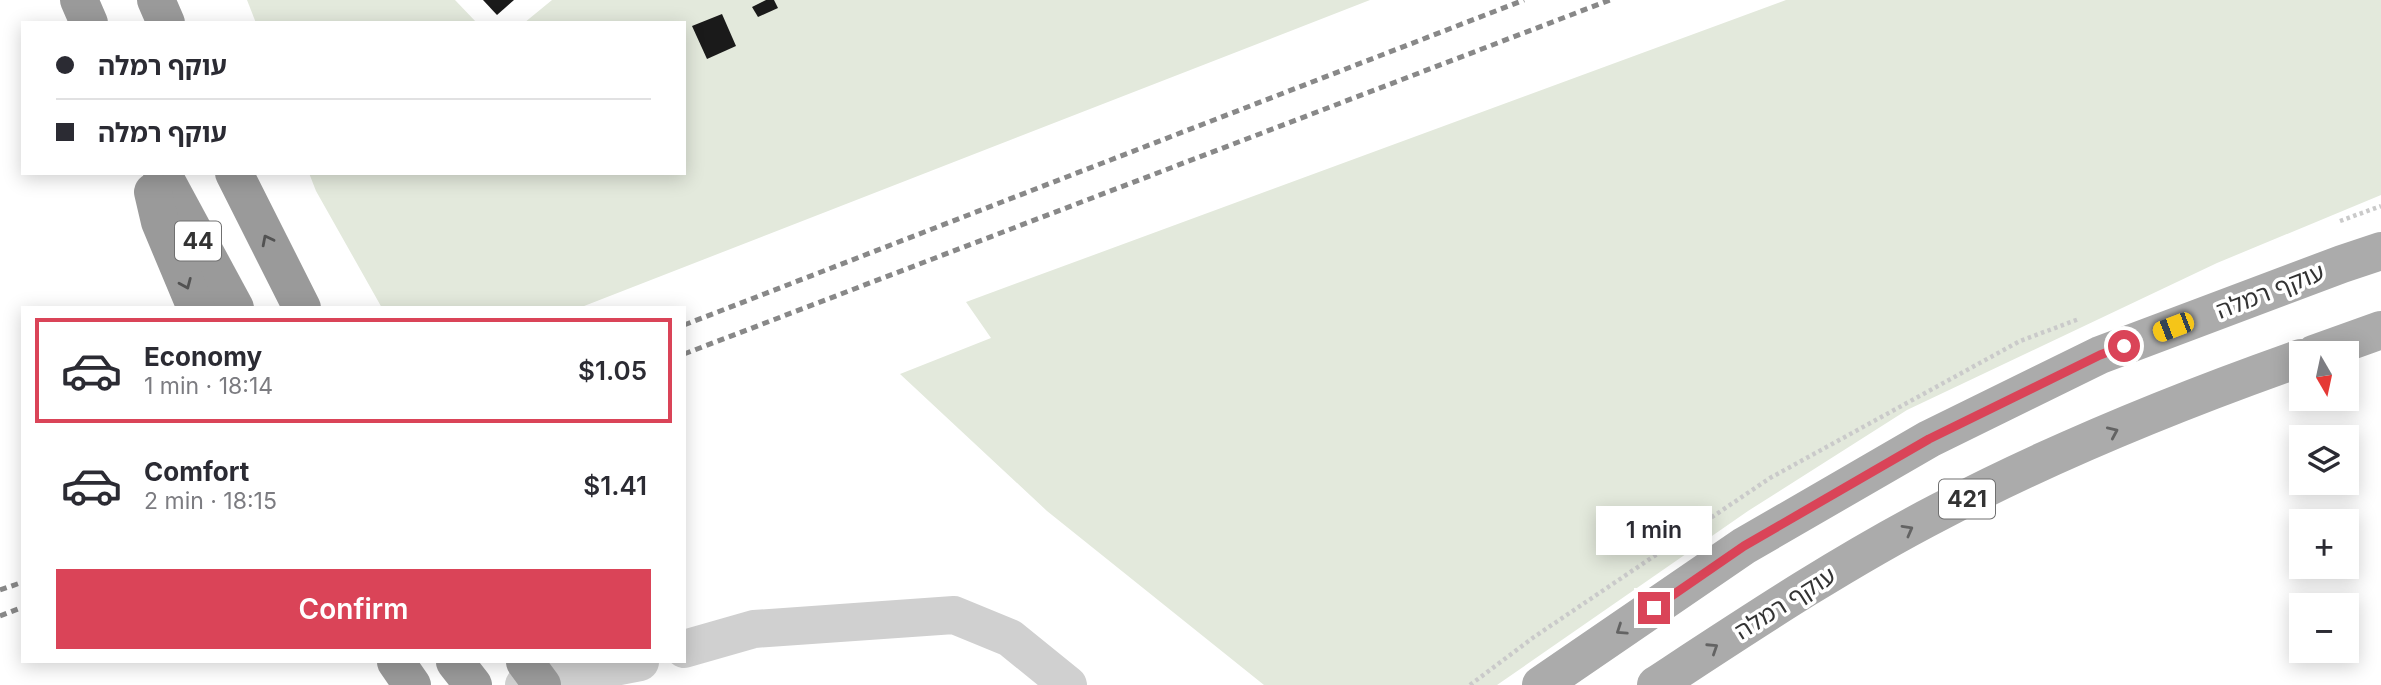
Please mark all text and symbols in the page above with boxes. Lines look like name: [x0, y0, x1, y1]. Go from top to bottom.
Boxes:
text: עוקף רמלה: [98, 50, 227, 81]
text: עוקף רמלה: [98, 117, 227, 148]
road number: 44: [175, 222, 221, 260]
one-way arrow: [262, 235, 276, 247]
street label: עוקף רמלה: [2212, 257, 2328, 325]
one-way arrow: [177, 277, 191, 289]
car: [2150, 310, 2197, 344]
route start: [2108, 330, 2140, 362]
icon: car: [60, 339, 123, 402]
text: Economy: [144, 341, 262, 372]
north arrow: [2289, 341, 2359, 411]
map controls: [2289, 341, 2359, 663]
text: $1.05: [578, 355, 647, 386]
text: 1 min · 18:14: [144, 372, 273, 400]
button: layers: [2289, 425, 2359, 495]
one-way arrow: [2106, 426, 2118, 440]
icon: car: [60, 454, 123, 517]
text: Comfort: [144, 456, 249, 487]
text: $1.41: [583, 470, 647, 501]
road number: 421: [1939, 480, 1995, 519]
text: 2 min · 18:15: [144, 487, 277, 515]
callout: 1 min: [1596, 506, 1712, 556]
button: +: [2289, 509, 2359, 579]
text: 1 min: [1626, 516, 1682, 544]
one-way arrow: [1900, 525, 1913, 538]
street label: עוקף רמלה: [1729, 561, 1841, 645]
button: Confirm: [56, 569, 651, 649]
route end: [1638, 592, 1670, 624]
button: −: [2289, 593, 2359, 663]
one-way arrow: [1616, 622, 1629, 635]
one-way arrow: [1706, 643, 1719, 656]

